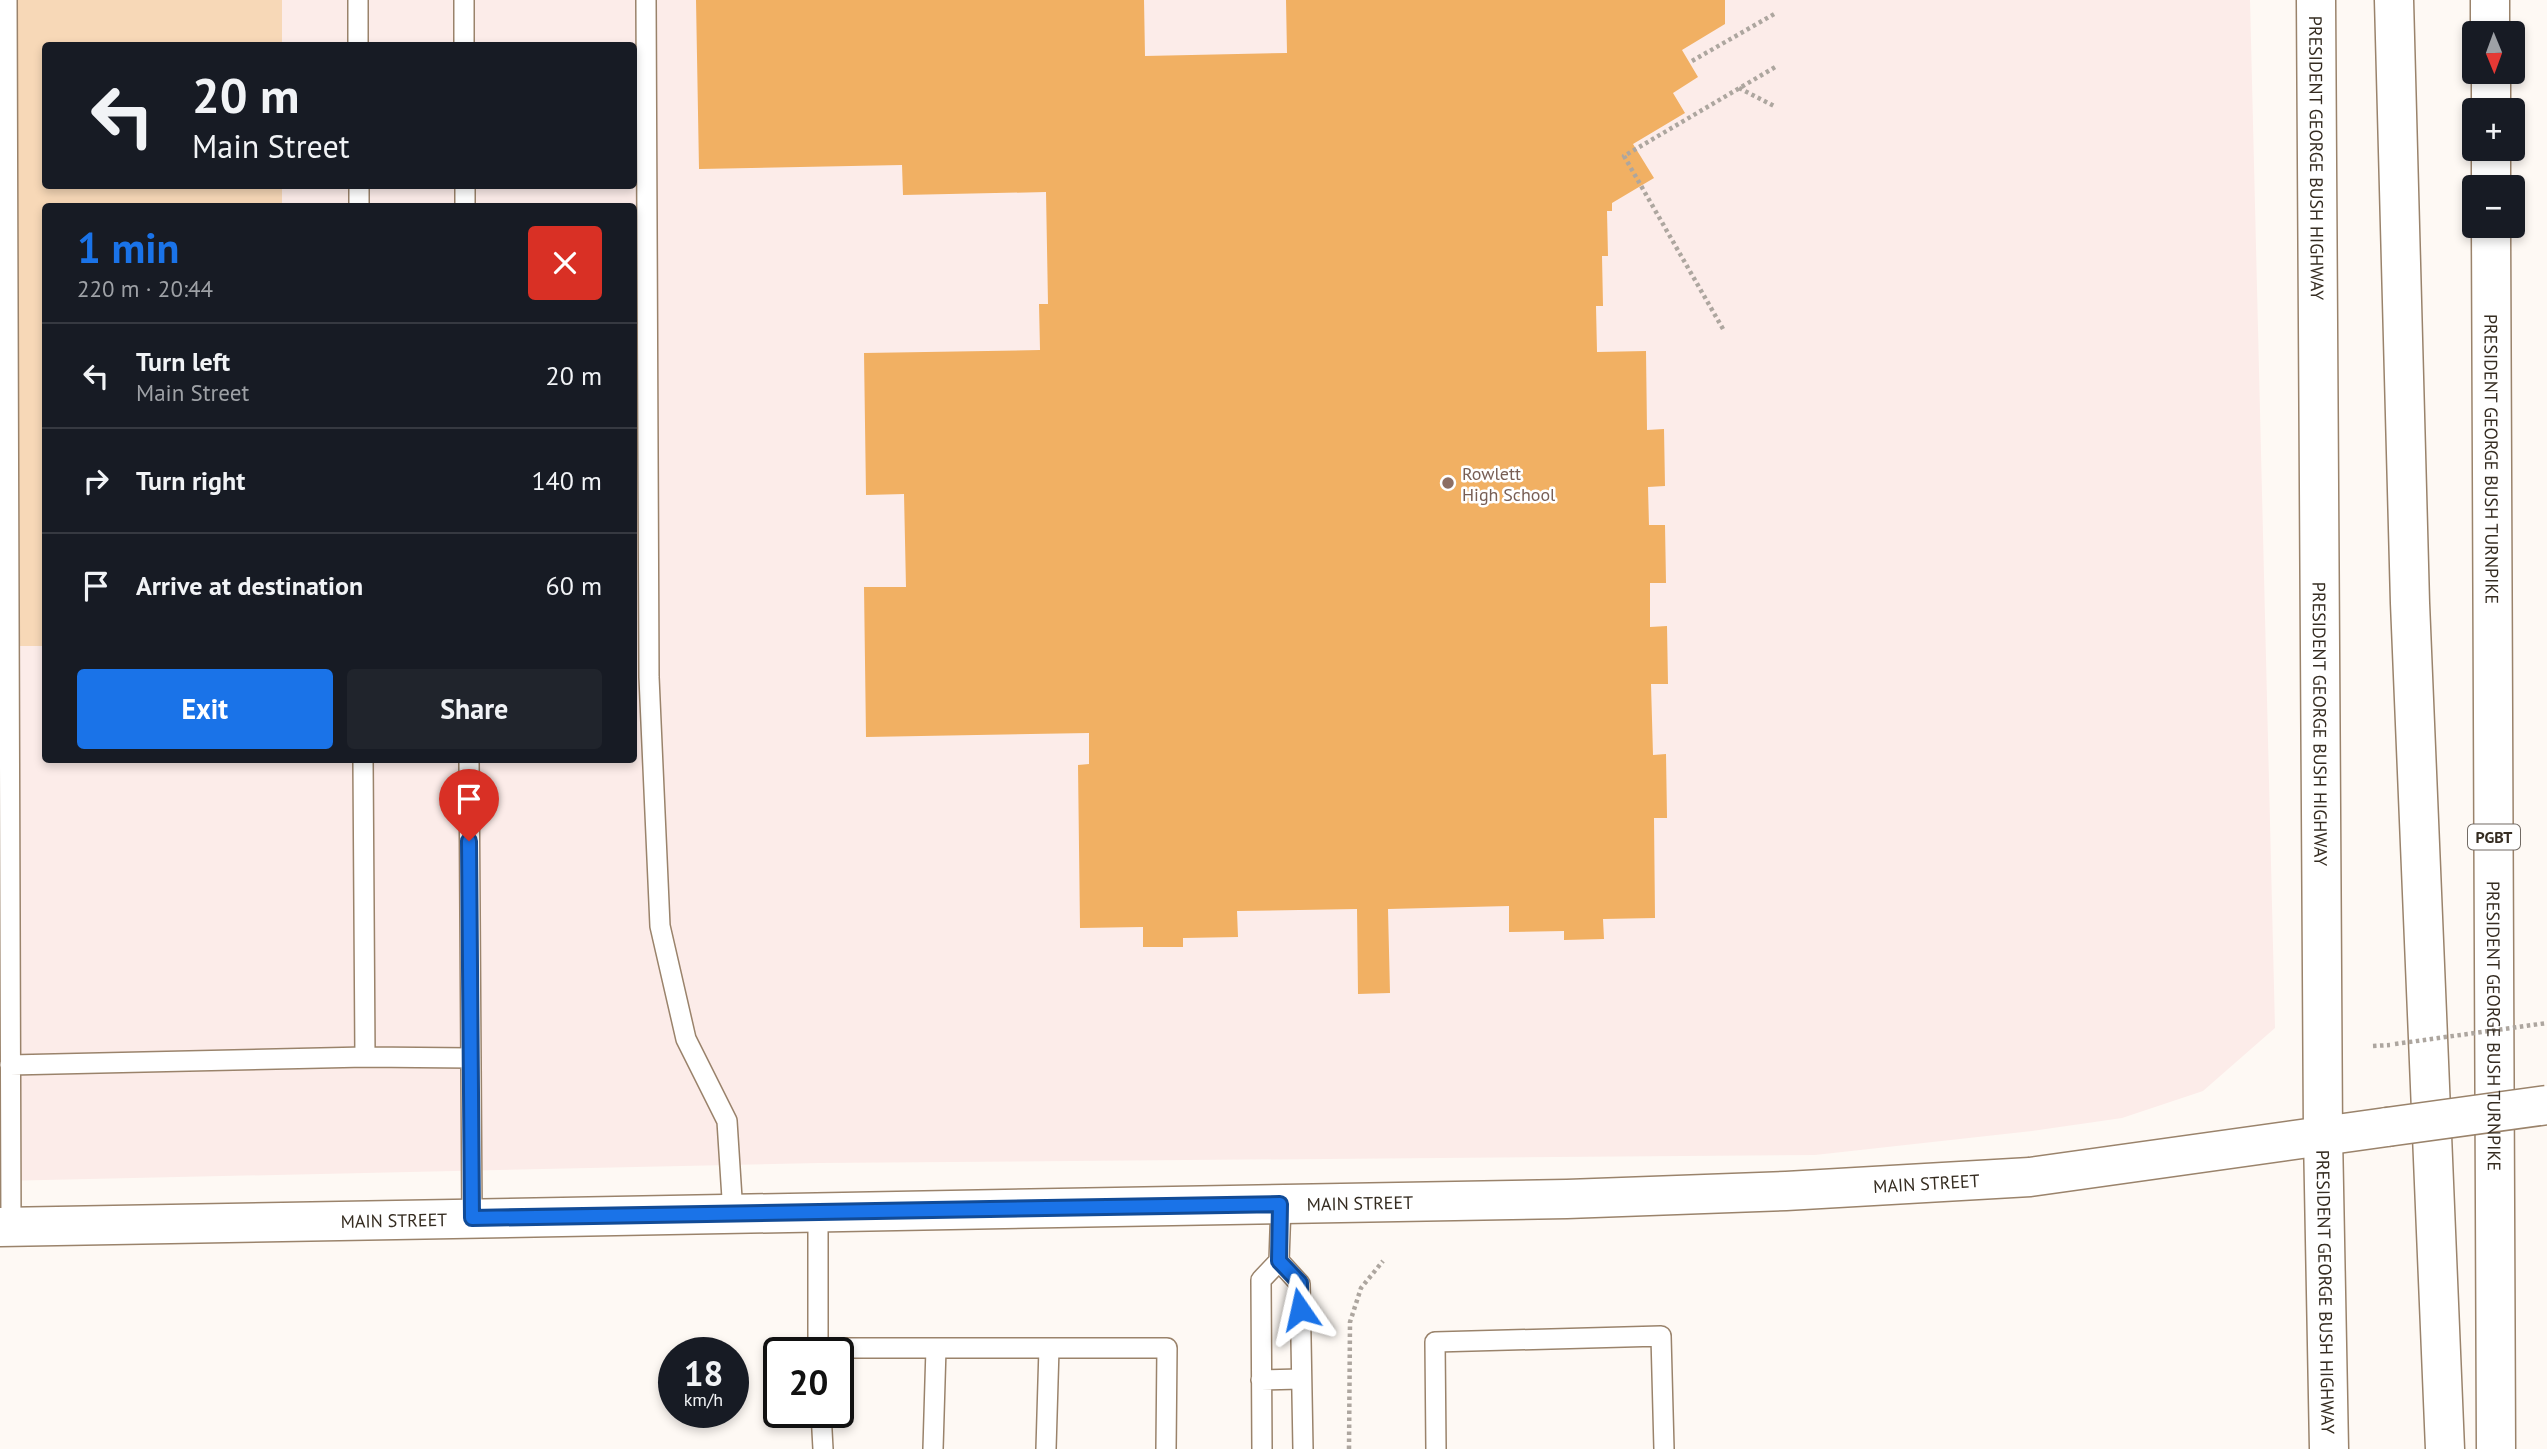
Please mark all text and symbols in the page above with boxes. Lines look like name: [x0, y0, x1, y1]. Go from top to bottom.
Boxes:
street label: PRESIDENT GEORGE BUSH HIGHWAY: [2305, 16, 2329, 300]
north arrow: [2462, 21, 2525, 84]
map controls: [2462, 21, 2525, 238]
text: 20 m: [192, 63, 299, 127]
icon: left: [77, 70, 168, 161]
button: +: [2462, 98, 2525, 161]
text: Main Street: [192, 125, 350, 167]
button: −: [2462, 175, 2525, 238]
text: 1 min: [77, 220, 179, 275]
button: close: [528, 226, 602, 300]
text: 220 m · 20:44: [77, 274, 213, 303]
street label: PRESIDENT GEORGE BUSH TURNPIKE: [2480, 314, 2504, 604]
text: Turn left: [136, 345, 230, 378]
icon: left: [77, 357, 115, 395]
text: 20 m: [546, 359, 602, 392]
text: Main Street: [136, 378, 249, 407]
icon: right: [77, 462, 115, 500]
place label: Rowlett High School: [1462, 462, 1556, 506]
text: Turn right: [136, 464, 245, 497]
text: 140 m: [531, 464, 602, 497]
marker: Rowlett High School: [1440, 475, 1456, 491]
icon: arrive: [77, 567, 115, 605]
text: Arrive at destination: [136, 569, 363, 602]
text: 60 m: [546, 569, 602, 602]
street label: PRESIDENT GEORGE BUSH HIGHWAY: [2308, 582, 2333, 866]
button: Exit: [77, 669, 333, 749]
button: Share: [347, 669, 602, 749]
pin: [439, 769, 499, 841]
icon: arrive: [450, 780, 488, 818]
road number: PGBT: [2468, 824, 2520, 850]
street label: PRESIDENT GEORGE BUSH TURNPIKE: [2482, 881, 2506, 1171]
street label: PRESIDENT GEORGE BUSH HIGHWAY: [2312, 1150, 2340, 1434]
street label: MAIN STREET: [1873, 1168, 1980, 1197]
street label: MAIN STREET: [1306, 1190, 1413, 1215]
street label: MAIN STREET: [340, 1208, 447, 1232]
position arrow: [1263, 1272, 1337, 1346]
speed limit sign: 20: [763, 1337, 854, 1428]
text: 18: [684, 1350, 723, 1396]
text: km/h: [684, 1388, 723, 1411]

